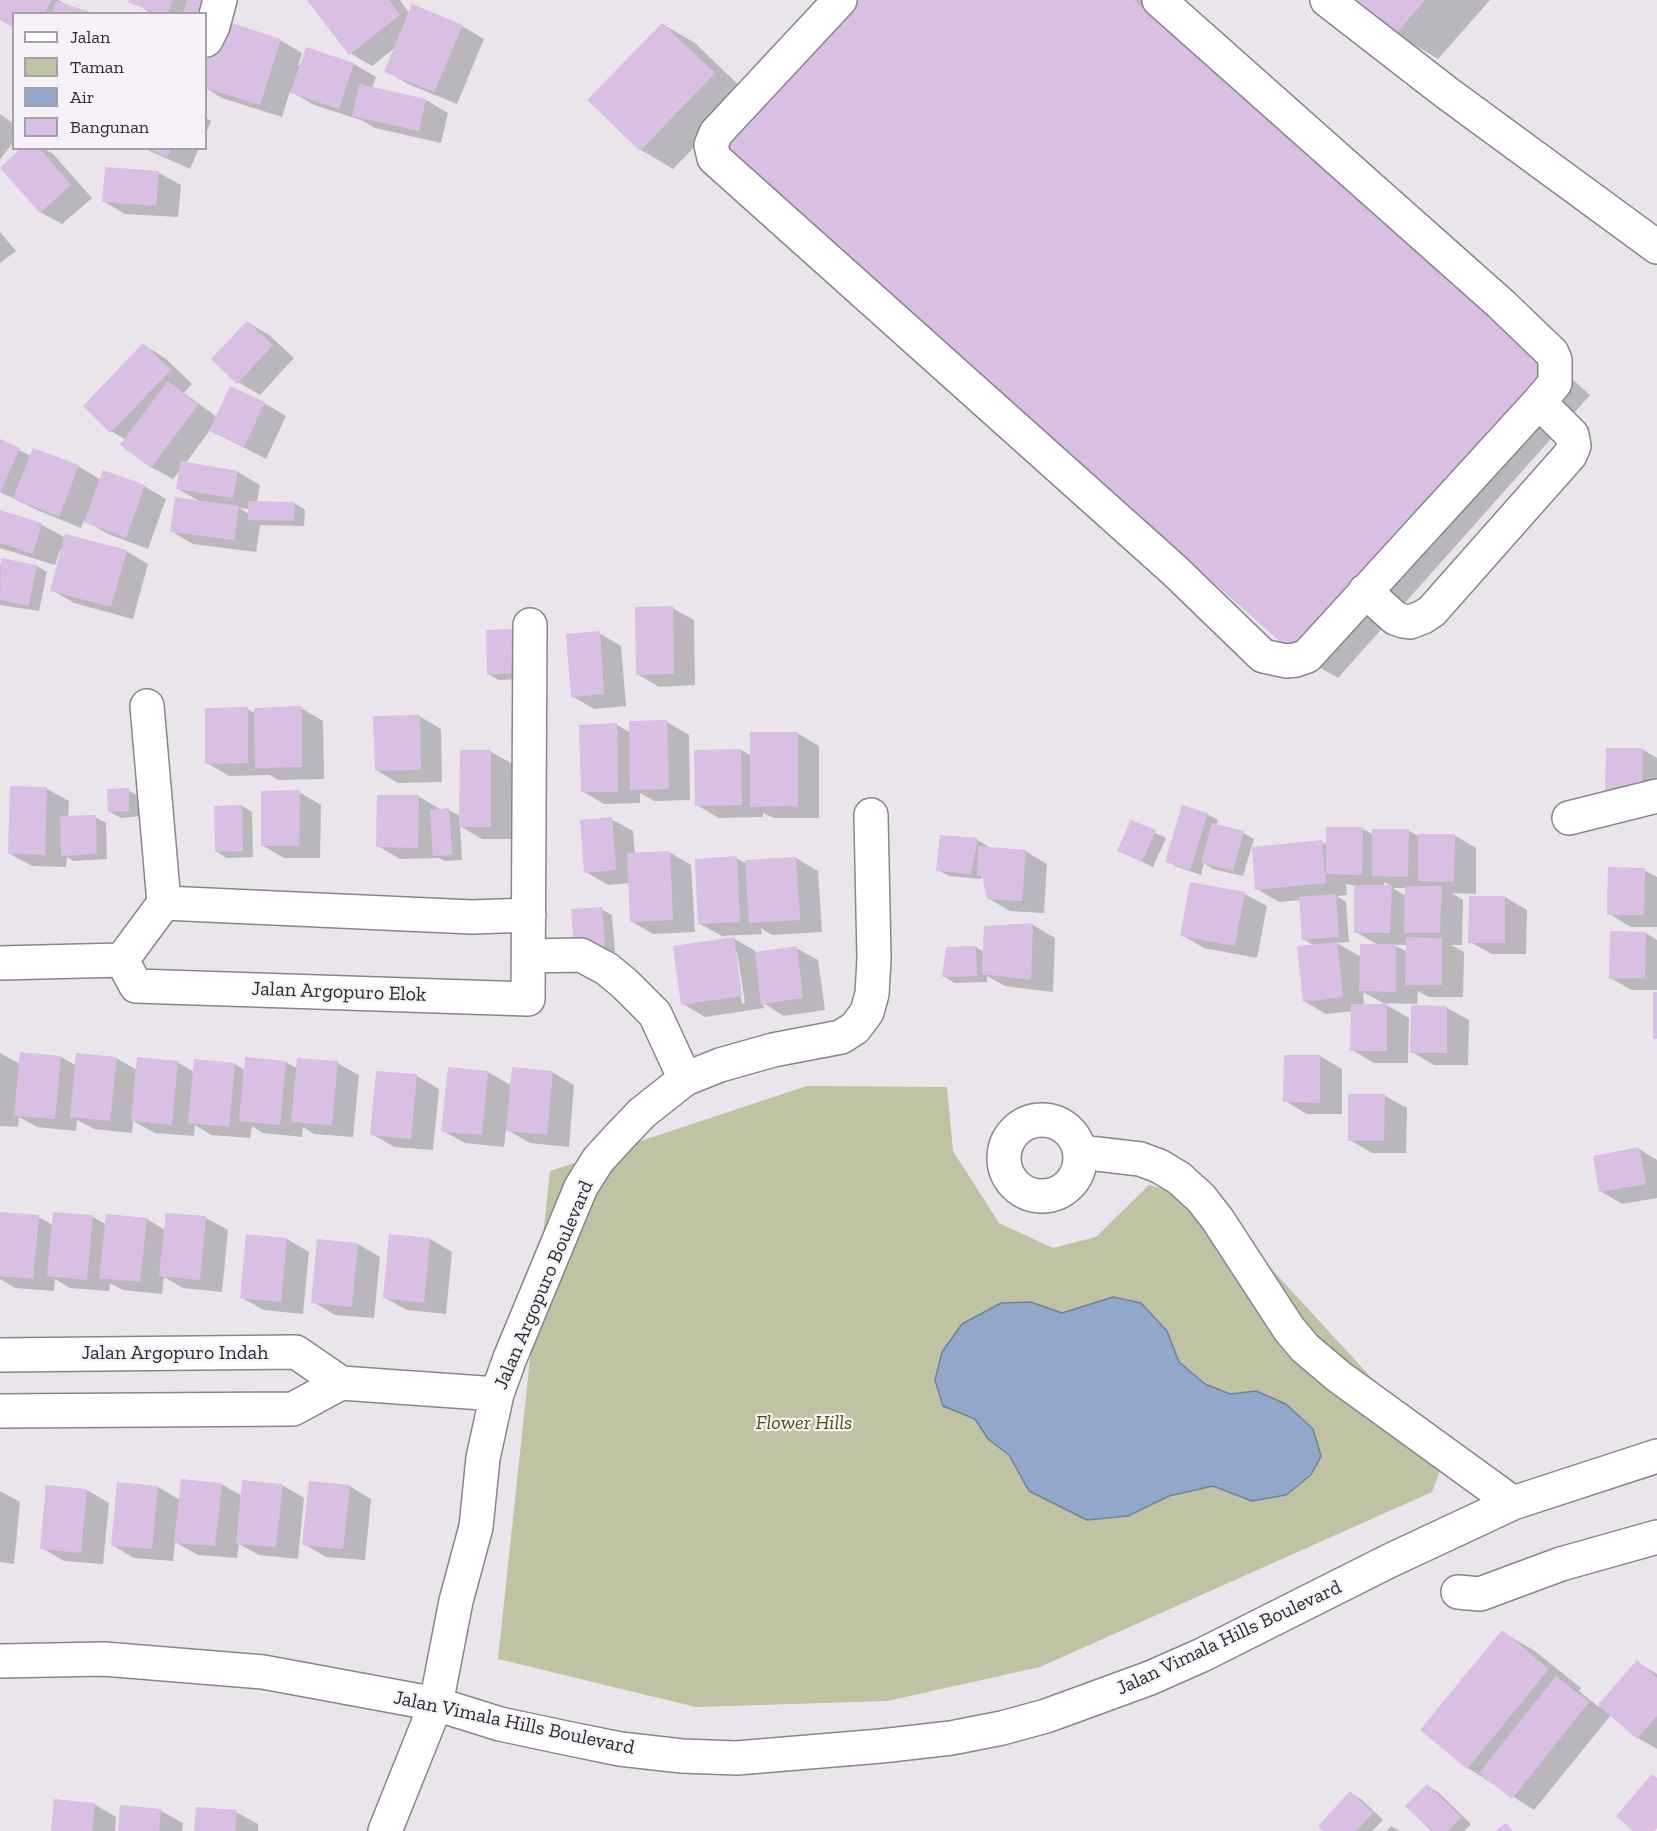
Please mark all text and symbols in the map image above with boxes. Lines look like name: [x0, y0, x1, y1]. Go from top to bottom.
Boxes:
legend: [12, 12, 207, 150]
text: Jalan: [70, 26, 110, 48]
text: Taman: [70, 56, 124, 78]
text: Air: [70, 86, 94, 108]
text: Bangunan: [70, 116, 149, 138]
street label: Jalan Argopuro Elok: [251, 977, 427, 1007]
street label: Jalan Argopuro Boulevard: [489, 1177, 599, 1393]
street label: Jalan Argopuro Indah: [82, 1341, 268, 1365]
park label: Flower Hills: [756, 1411, 852, 1435]
street label: Jalan Vimala Hills Boulevard: [1113, 1575, 1345, 1701]
street label: Jalan Vimala Hills Boulevard: [391, 1686, 637, 1760]

